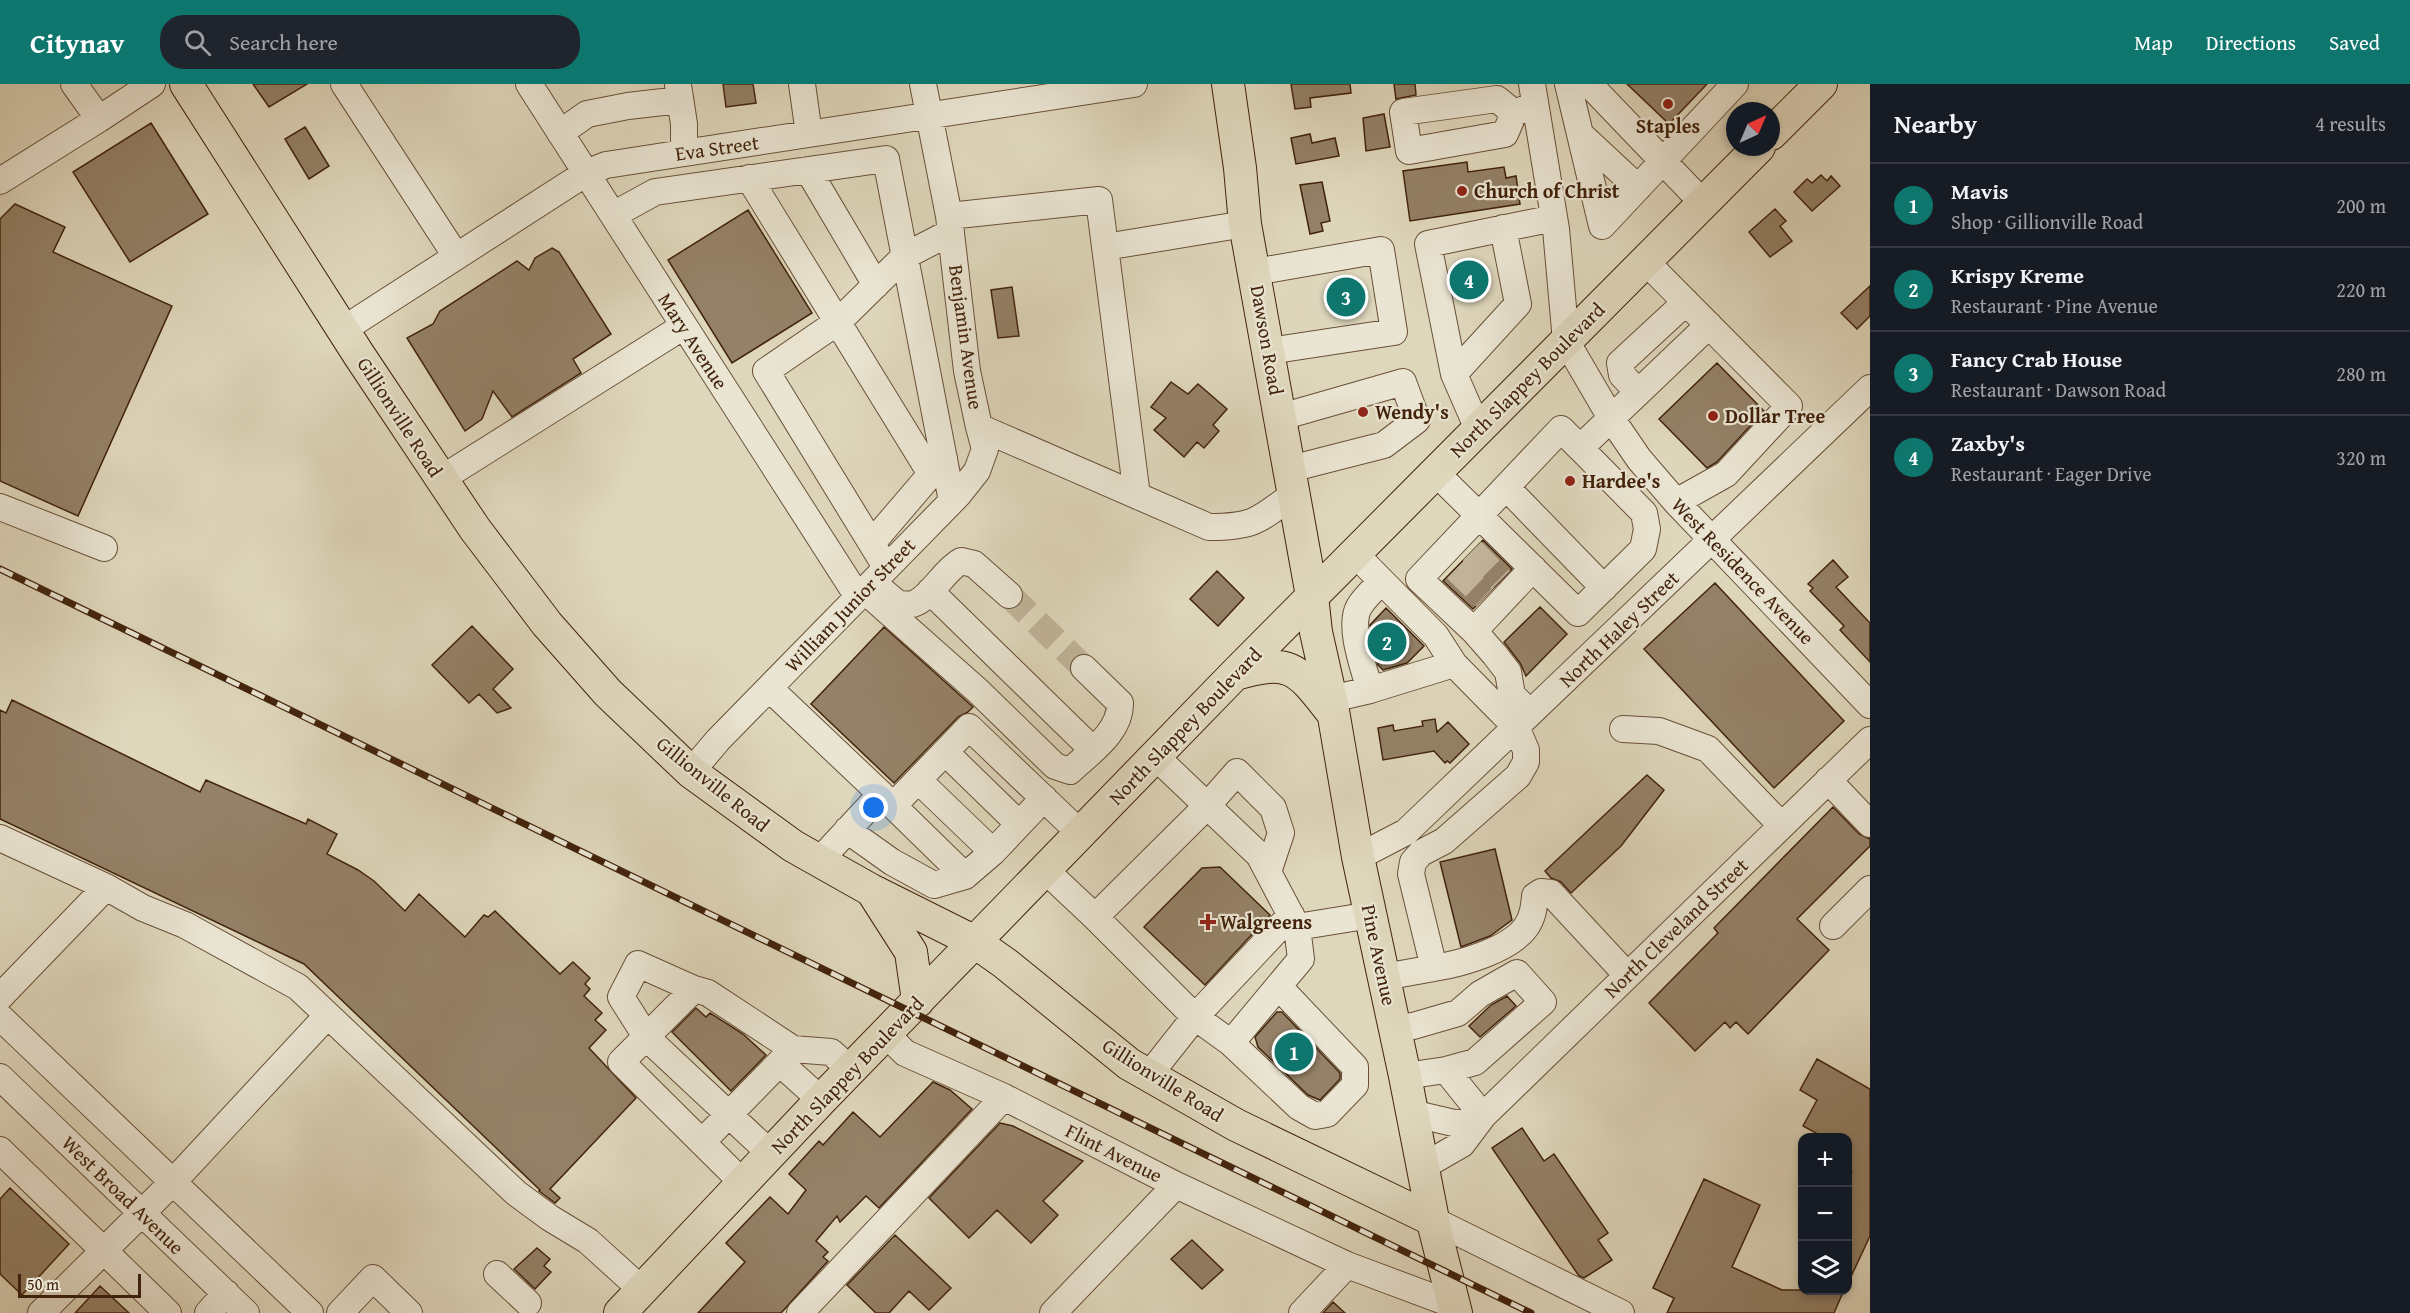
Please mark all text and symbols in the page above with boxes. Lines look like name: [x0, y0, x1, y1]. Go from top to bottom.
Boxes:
search box: [160, 15, 580, 69]
text: Citynav: [30, 22, 124, 63]
icon: search: [181, 26, 214, 59]
text: Search here: [229, 26, 338, 58]
text: Map: [2134, 27, 2173, 58]
text: Directions: [2206, 27, 2296, 58]
text: Saved: [2329, 27, 2380, 58]
marker: Staples: [1661, 97, 1675, 111]
north arrow: [1726, 102, 1780, 156]
text: Nearby: [1894, 104, 1977, 143]
text: 4 results: [2315, 109, 2386, 138]
place label: Staples: [1636, 111, 1700, 140]
street label: Eva Street: [673, 127, 761, 168]
text: Mavis: [1951, 175, 2008, 207]
place label: Church of Christ: [1474, 176, 1620, 205]
marker: Church of Christ: [1455, 184, 1469, 198]
text: 1: [1908, 191, 1919, 220]
text: 200 m: [2336, 191, 2386, 220]
text: Shop · Gillionville Road: [1951, 207, 2143, 236]
pin: 4: [1450, 258, 1488, 302]
text: Krispy Kreme: [1951, 259, 2084, 291]
street label: Benjamin Avenue: [942, 263, 991, 411]
pin: 3: [1326, 274, 1366, 320]
text: 2: [1908, 275, 1919, 304]
text: 220 m: [2336, 275, 2386, 304]
street label: Dawson Road: [1244, 283, 1291, 397]
street label: Mary Avenue: [651, 287, 736, 395]
text: Restaurant · Pine Avenue: [1951, 291, 2158, 320]
street label: North Slappey Boulevard: [1442, 295, 1611, 464]
text: Fancy Crab House: [1951, 343, 2122, 375]
street label: Gillionville Road: [351, 351, 450, 483]
text: 3: [1908, 359, 1919, 388]
text: 280 m: [2336, 359, 2386, 388]
text: Restaurant · Dawson Road: [1951, 375, 2166, 404]
place label: Wendy's: [1375, 397, 1449, 426]
place label: Dollar Tree: [1725, 401, 1825, 430]
marker: Wendy's: [1356, 405, 1370, 419]
marker: Dollar Tree: [1706, 409, 1720, 423]
text: Zaxby's: [1951, 427, 2025, 459]
text: 4: [1908, 443, 1919, 472]
text: 320 m: [2336, 443, 2386, 472]
text: Restaurant · Eager Drive: [1951, 459, 2152, 488]
place label: Hardee's: [1582, 466, 1660, 495]
marker: Hardee's: [1563, 474, 1577, 488]
street label: West Residence Avenue: [1665, 490, 1821, 651]
street label: William Junior Street: [778, 531, 922, 678]
street label: North Haley Street: [1552, 564, 1685, 694]
pin: 2: [1368, 620, 1406, 664]
street label: North Slappey Boulevard: [1101, 640, 1268, 811]
street label: Gillionville Road: [651, 729, 776, 839]
your location: [859, 793, 888, 822]
street label: North Cleveland Street: [1597, 851, 1754, 1004]
street label: Pine Avenue: [1355, 902, 1404, 1008]
place label: Walgreens: [1220, 907, 1312, 936]
marker: Walgreens: [1201, 915, 1215, 929]
street label: North Slappey Boulevard: [763, 989, 930, 1160]
pin: 1: [1274, 1030, 1314, 1074]
street label: Gillionville Road: [1097, 1031, 1230, 1129]
street label: Flint Avenue: [1061, 1116, 1168, 1189]
street label: West Broad Avenue: [56, 1128, 191, 1261]
map controls: [1798, 1133, 1852, 1295]
button: +: [1798, 1133, 1852, 1187]
button: −: [1798, 1187, 1852, 1241]
button: layers: [1798, 1241, 1852, 1295]
scale bar: [18, 1271, 141, 1298]
text: 50 m: [27, 1272, 59, 1296]

